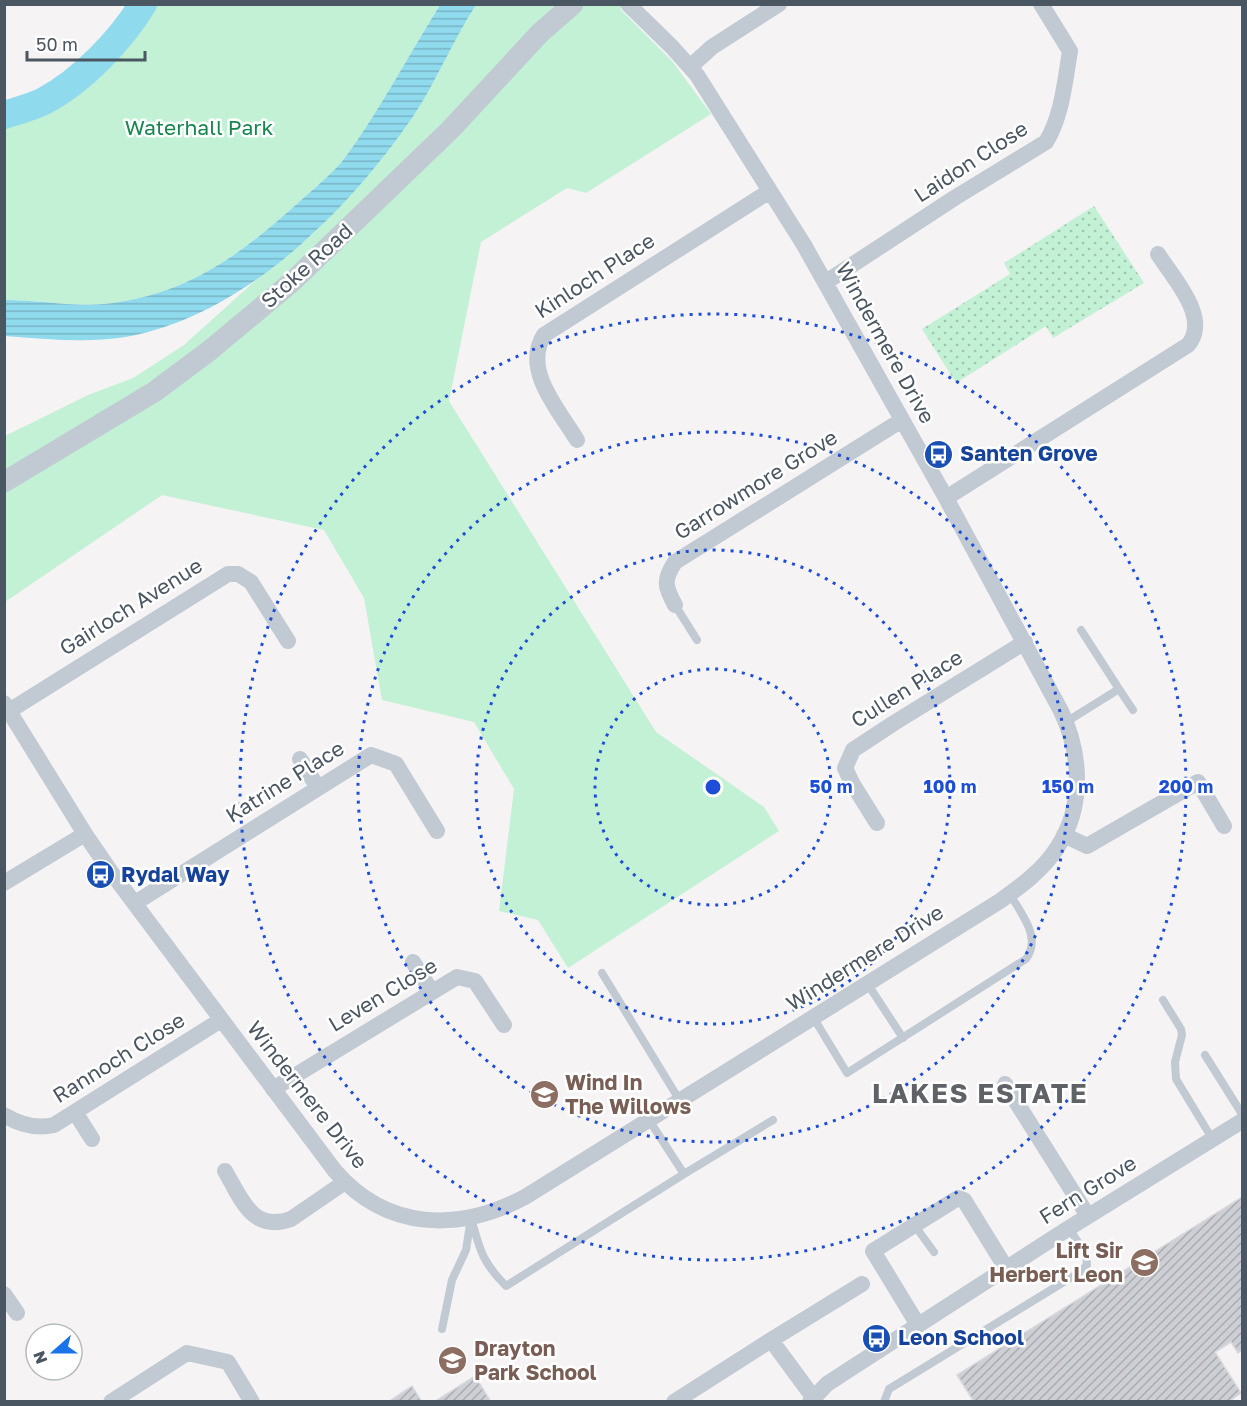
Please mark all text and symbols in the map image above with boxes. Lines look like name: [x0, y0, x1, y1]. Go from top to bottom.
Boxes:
scale bar: [27, 24, 146, 62]
text: 50 m: [36, 33, 78, 55]
park label: Waterhall Park: [125, 114, 273, 140]
street label: Laidon Close: [909, 115, 1032, 207]
street label: Stoke Road: [255, 217, 358, 313]
street label: Kinloch Place: [530, 227, 659, 324]
street label: Windermere Drive: [831, 257, 941, 428]
street label: Garrowmore Grove: [669, 423, 842, 545]
bus stop icon: Santen Grove: [923, 438, 955, 470]
place label: Santen Grove: [960, 440, 1098, 466]
street label: Gairloch Avenue: [54, 552, 207, 660]
street label: Cullen Place: [846, 644, 967, 733]
street label: Katrine Place: [221, 734, 348, 828]
text: 50 m: [810, 775, 852, 797]
text: 100 m: [924, 775, 976, 797]
text: 150 m: [1042, 775, 1094, 797]
text: 200 m: [1159, 775, 1213, 797]
centre of rings: [703, 777, 723, 797]
bus stop icon: Rydal Way: [84, 859, 116, 891]
place label: Rydal Way: [121, 861, 230, 887]
street label: Windermere Drive: [781, 898, 948, 1016]
street label: Leven Close: [324, 952, 441, 1037]
street label: Rannoch Close: [48, 1006, 189, 1108]
street label: Windermere Drive: [242, 1015, 374, 1173]
place label: Wind In The Willows: [565, 1069, 692, 1119]
district label: LAKES ESTATE: [872, 1077, 1088, 1109]
school or university icon: Wind In The Willows: [528, 1079, 560, 1111]
street label: Fern Grove: [1034, 1149, 1141, 1229]
place label: Lift Sir Herbert Leon: [989, 1237, 1123, 1287]
school or university icon: Lift Sir Herbert Leon: [1128, 1247, 1160, 1279]
north arrow: [24, 1322, 84, 1382]
bus stop icon: Leon School: [861, 1322, 893, 1354]
place label: Leon School: [898, 1324, 1024, 1350]
place label: Drayton Park School: [474, 1335, 597, 1385]
school or university icon: Drayton Park School: [437, 1345, 469, 1377]
text: N: [28, 1348, 52, 1367]

